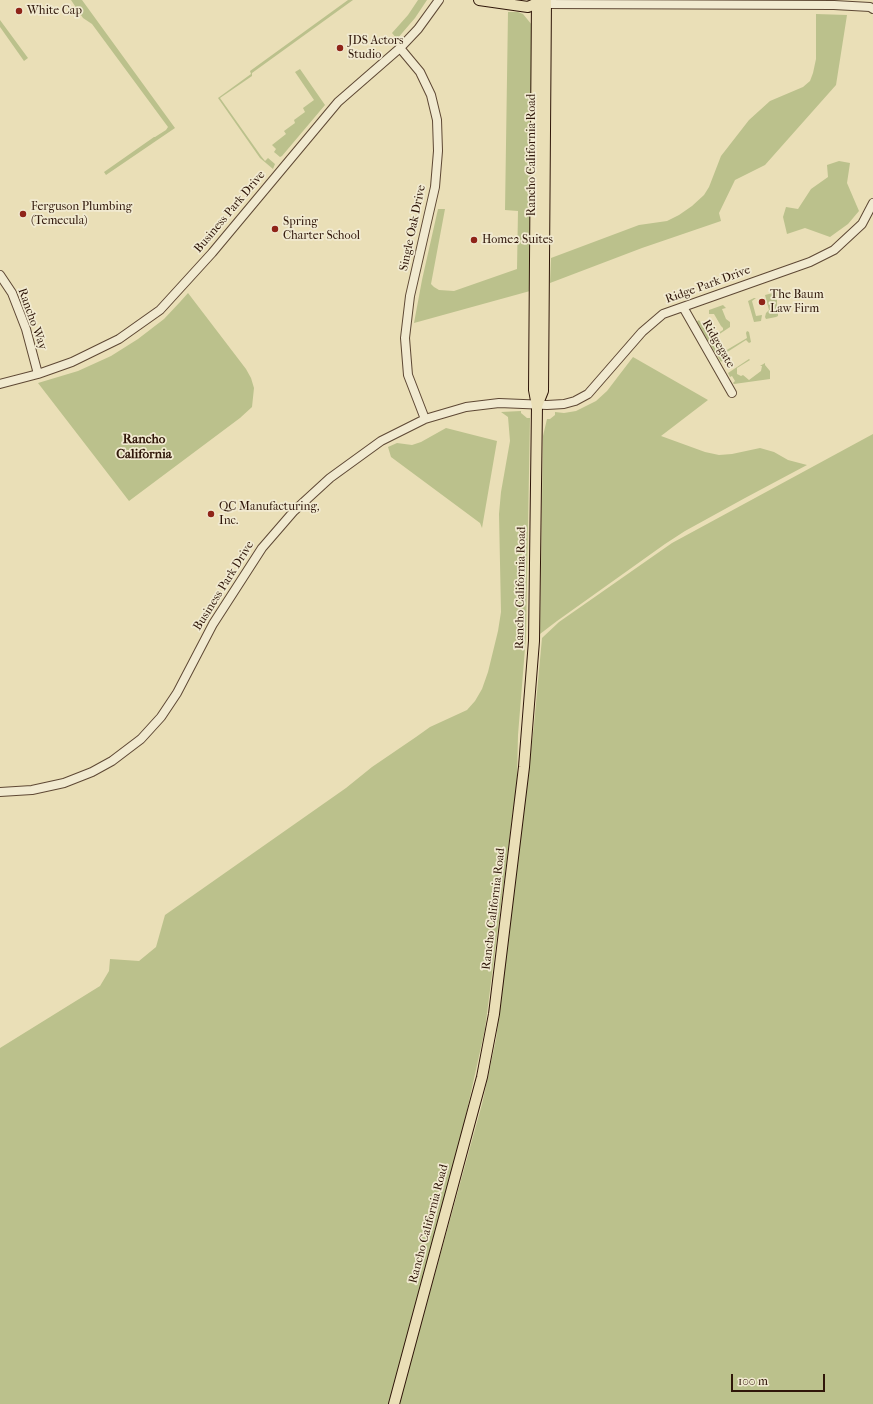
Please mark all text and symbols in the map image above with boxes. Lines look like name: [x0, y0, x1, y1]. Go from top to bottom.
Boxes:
place label: White Cap: [27, 4, 82, 18]
marker: White Cap: [14, 6, 24, 16]
place label: JDS Actors Studio: [348, 34, 403, 62]
marker: JDS Actors Studio: [335, 43, 345, 53]
street label: Rancho California Road: [525, 94, 539, 216]
street label: Business Park Drive: [192, 168, 268, 256]
street label: Single Oak Drive: [397, 183, 429, 273]
place label: Ferguson Plumbing (Temecula): [31, 200, 132, 228]
marker: Ferguson Plumbing (Temecula): [18, 209, 28, 219]
place label: Spring Charter School: [283, 215, 360, 243]
marker: Spring Charter School: [270, 224, 280, 234]
place label: Home2 Suites: [482, 233, 553, 247]
marker: Home2 Suites: [469, 235, 479, 245]
street label: Ridge Park Drive: [664, 263, 752, 307]
street label: Rancho Way: [14, 286, 50, 352]
place label: The Baum Law Firm: [770, 288, 824, 316]
marker: The Baum Law Firm: [757, 297, 767, 307]
street label: Ridgegate: [698, 317, 738, 371]
district label: Rancho California: [116, 432, 172, 463]
place label: QC Manufacturing, Inc.: [219, 500, 319, 528]
marker: QC Manufacturing, Inc.: [206, 509, 216, 519]
street label: Rancho California Road: [513, 527, 529, 649]
street label: Business Park Drive: [191, 539, 257, 633]
street label: Rancho California Road: [479, 847, 509, 971]
street label: Rancho California Road: [406, 1163, 452, 1285]
scale bar: [733, 1366, 827, 1392]
text: 100 m: [738, 1374, 768, 1388]

